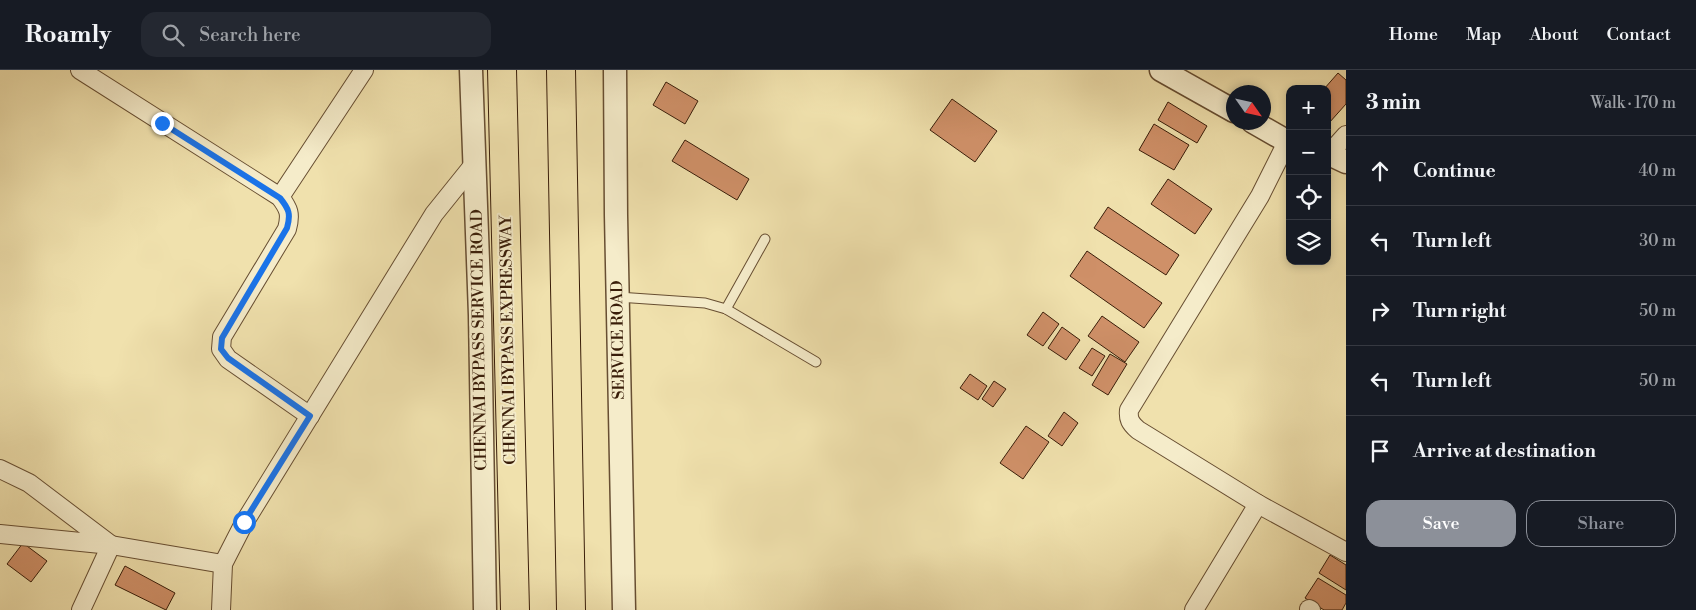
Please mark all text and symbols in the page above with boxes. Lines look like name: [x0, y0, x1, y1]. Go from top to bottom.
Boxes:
search box: [141, 12, 491, 57]
text: Roamly: [25, 20, 111, 50]
icon: search: [159, 21, 187, 49]
text: Search here: [199, 23, 301, 47]
text: Home: [1389, 23, 1438, 46]
text: Map: [1466, 23, 1502, 46]
text: About: [1530, 23, 1579, 46]
text: Contact: [1607, 23, 1671, 46]
north arrow: [1226, 85, 1271, 130]
map controls: [1286, 85, 1331, 265]
button: +: [1286, 85, 1331, 130]
text: 3 min: [1366, 90, 1421, 116]
text: Walk · 170 m: [1590, 93, 1676, 113]
route end: [151, 112, 174, 135]
button: −: [1286, 130, 1331, 175]
icon: ahead: [1366, 157, 1394, 185]
text: Continue: [1413, 159, 1496, 183]
text: 40 m: [1639, 161, 1676, 181]
button: locate: [1286, 175, 1331, 220]
street label: CHENNAI BYPASS SERVICE ROAD: [467, 209, 491, 471]
street label: CHENNAI BYPASS EXPRESSWAY: [496, 214, 520, 465]
button: layers: [1286, 220, 1331, 265]
icon: left: [1366, 227, 1394, 255]
text: Turn left: [1413, 229, 1492, 253]
text: 30 m: [1639, 231, 1676, 251]
street label: SERVICE ROAD: [607, 280, 629, 400]
icon: right: [1366, 297, 1394, 325]
text: Turn right: [1413, 299, 1506, 323]
text: 50 m: [1639, 301, 1676, 321]
icon: left: [1366, 367, 1394, 395]
text: Turn left: [1413, 369, 1492, 393]
text: 50 m: [1639, 371, 1676, 391]
icon: arrive: [1366, 437, 1394, 465]
text: Arrive at destination: [1413, 439, 1596, 463]
button: Save: [1366, 500, 1516, 547]
button: Share: [1526, 500, 1676, 547]
route start: [233, 511, 256, 534]

